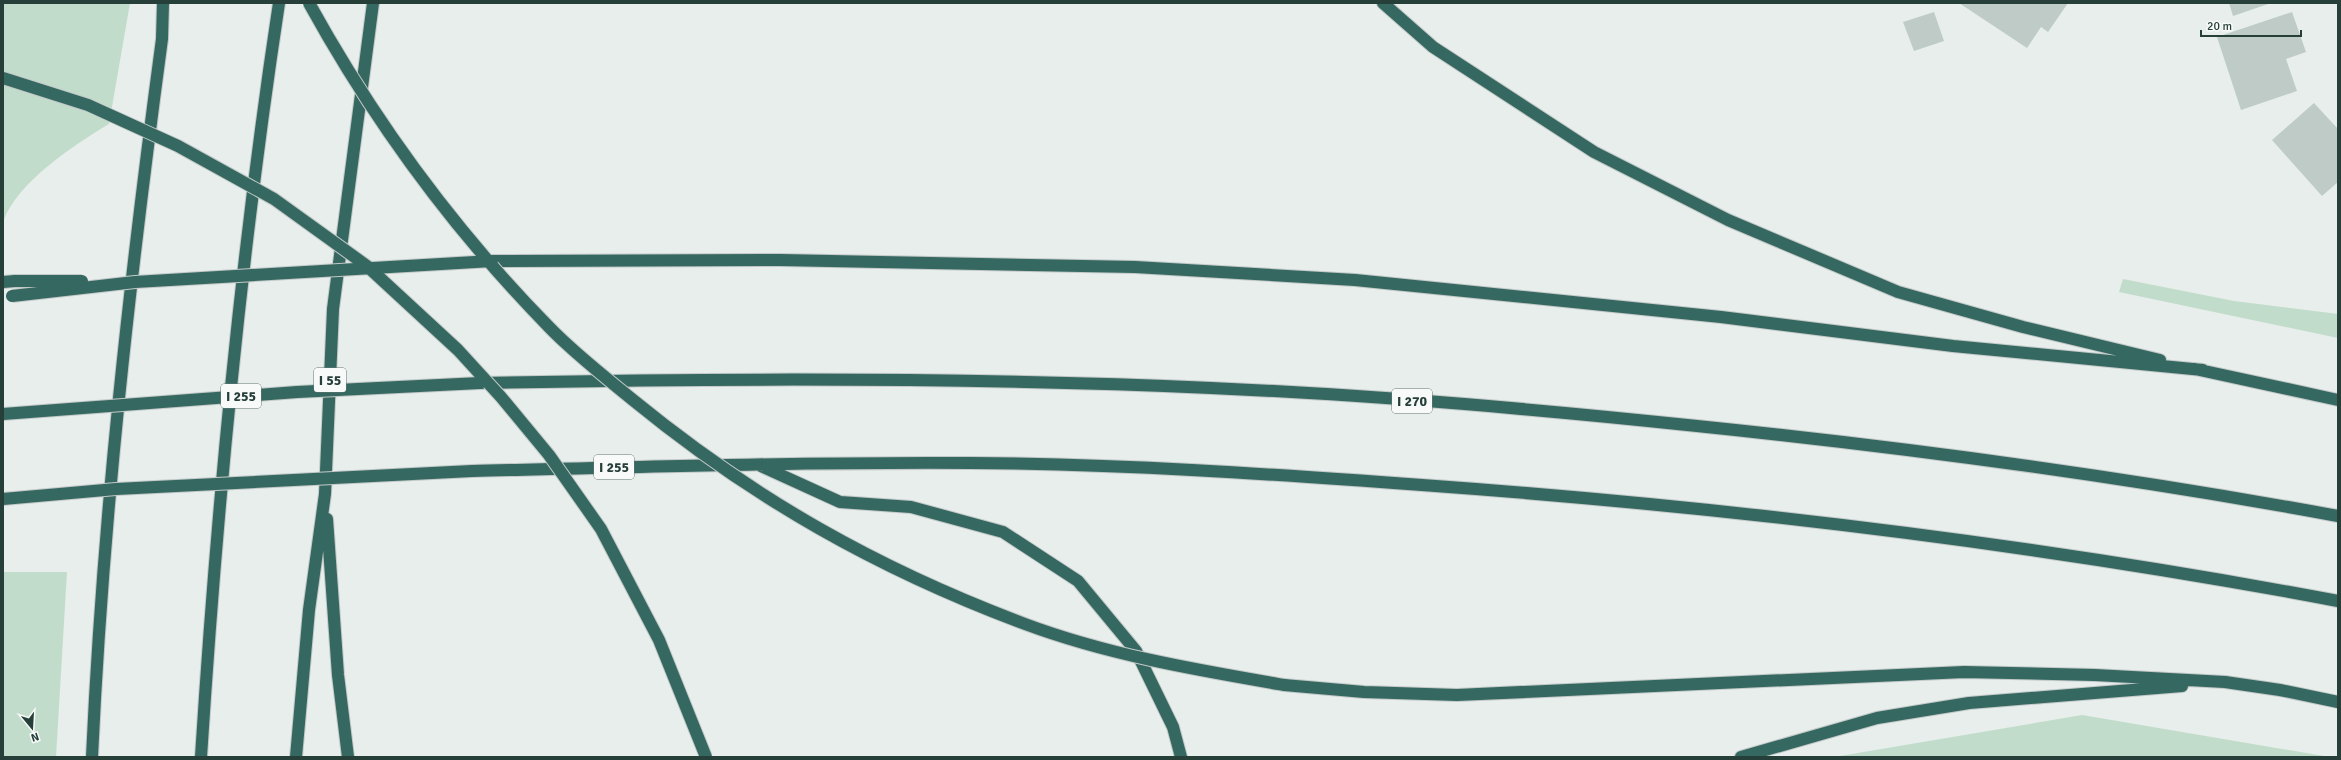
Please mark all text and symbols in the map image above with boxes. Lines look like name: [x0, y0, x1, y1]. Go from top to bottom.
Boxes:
scale bar: [2201, 12, 2301, 38]
text: 20 m: [2207, 19, 2232, 34]
road number: I 55: [314, 368, 346, 392]
road number: I 255: [221, 384, 261, 408]
road number: I 270: [1392, 389, 1432, 413]
road number: I 255: [594, 455, 634, 479]
north arrow: [12, 708, 52, 748]
text: N: [29, 730, 41, 744]

